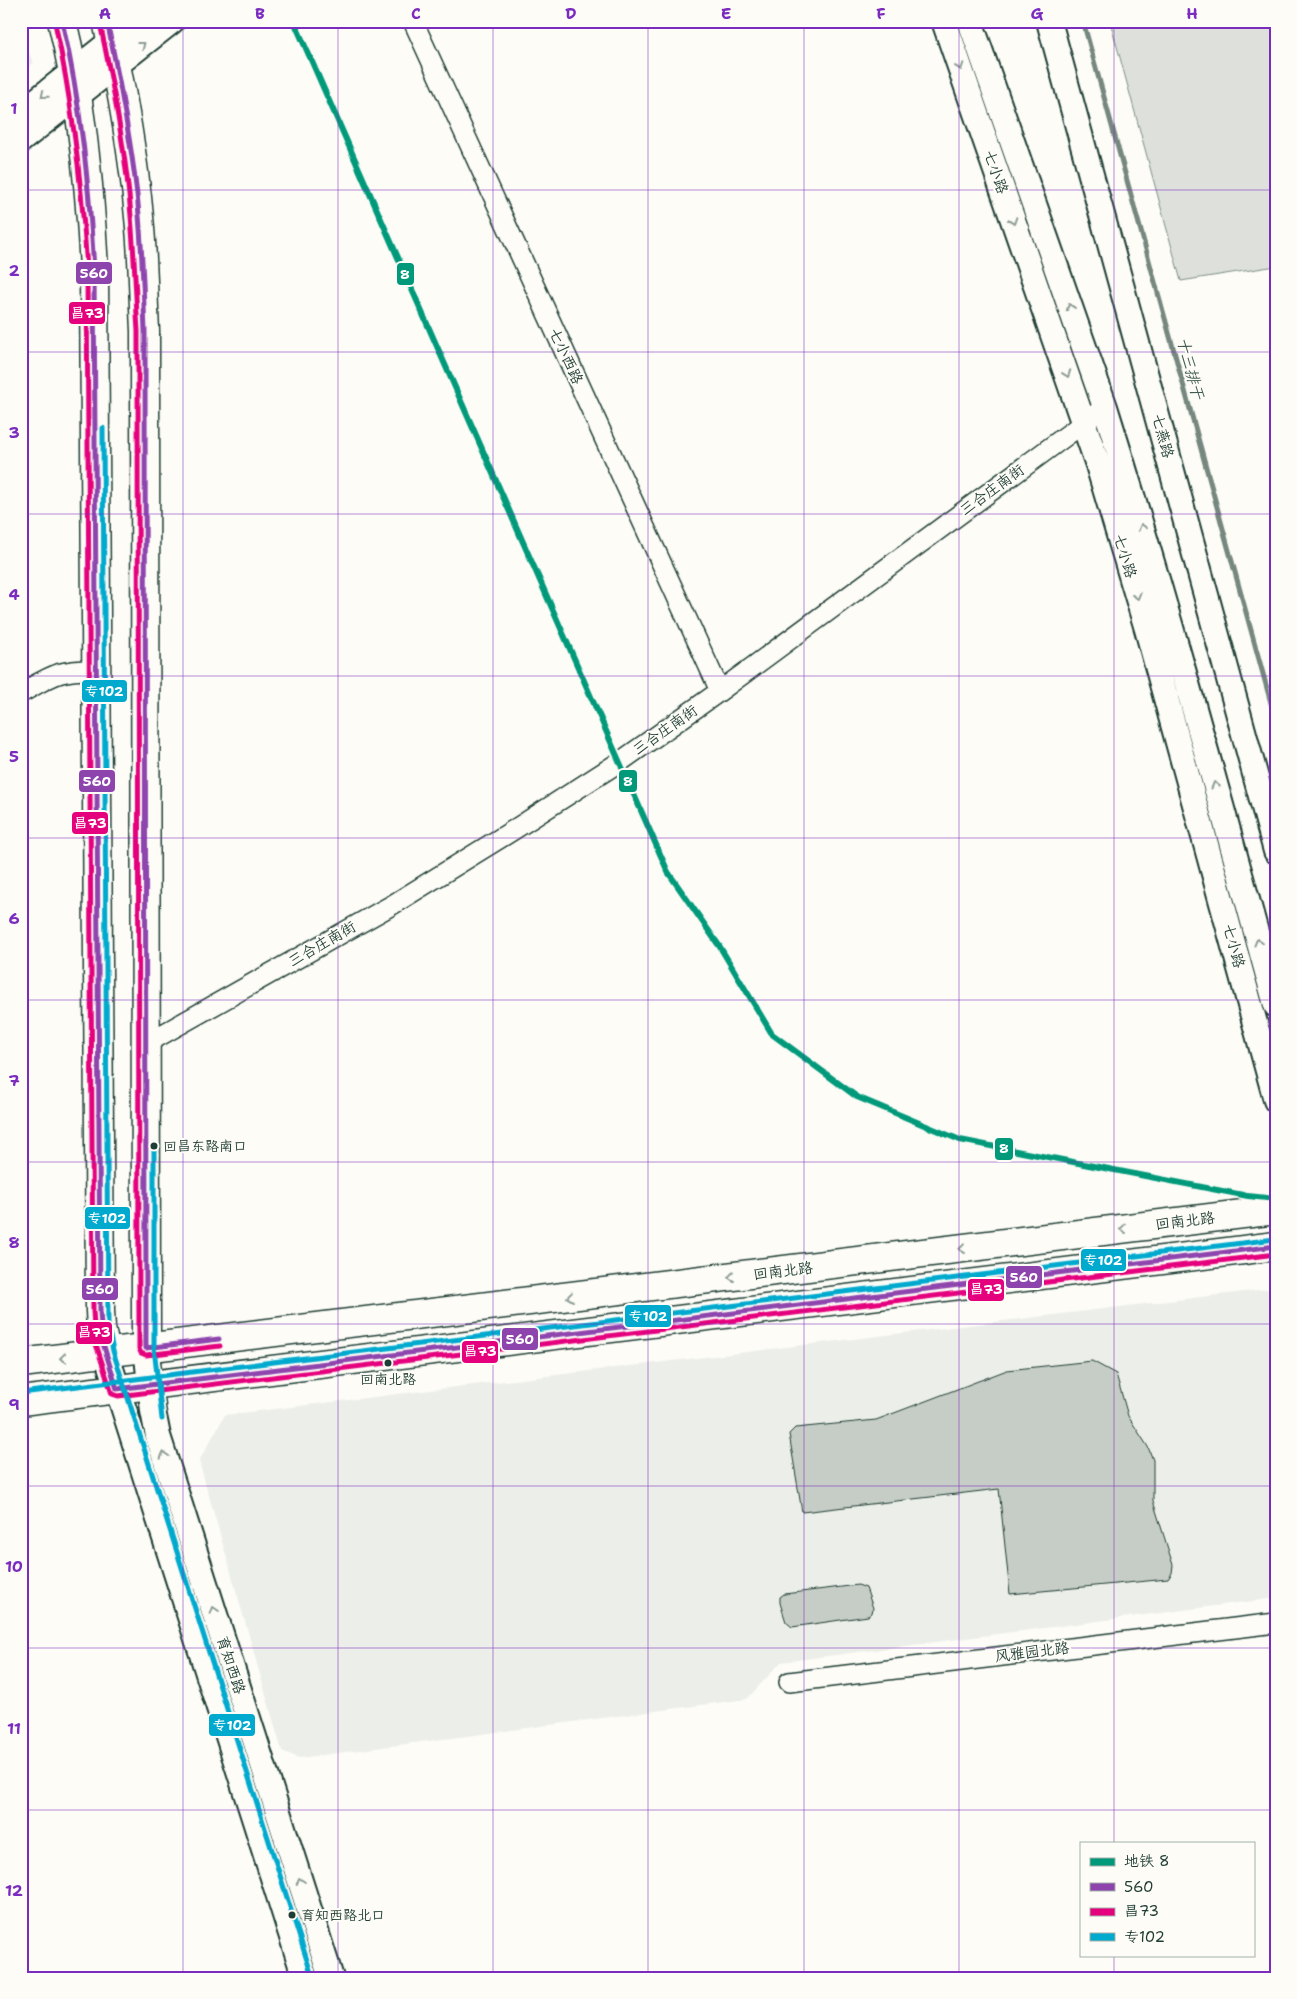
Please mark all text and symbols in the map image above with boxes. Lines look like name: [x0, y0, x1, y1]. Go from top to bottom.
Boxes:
text: A: [99, 3, 111, 24]
text: B: [255, 3, 265, 24]
text: C: [411, 3, 421, 24]
text: D: [565, 3, 577, 24]
text: E: [721, 3, 731, 24]
text: F: [876, 3, 886, 24]
text: G: [1031, 3, 1044, 24]
text: H: [1186, 3, 1198, 24]
one-way arrow: [137, 41, 146, 50]
one-way arrow: [954, 63, 964, 71]
one-way arrow: [41, 89, 50, 97]
text: 1: [10, 98, 18, 119]
street label: 七小路: [979, 147, 1013, 197]
one-way arrow: [1007, 216, 1017, 224]
text: 2: [8, 260, 20, 281]
line badge: 560: [75, 261, 113, 285]
line badge: 8: [396, 262, 415, 286]
text: 560: [80, 264, 108, 282]
text: 8: [400, 265, 410, 283]
line badge: 昌73: [68, 301, 106, 325]
one-way arrow: [1066, 303, 1076, 311]
text: 昌73: [70, 304, 104, 322]
street label: 七小西路: [544, 325, 588, 387]
water label: 十三排干: [1172, 334, 1209, 403]
one-way arrow: [1061, 369, 1071, 378]
street label: 七燕路: [1148, 412, 1178, 460]
text: 3: [8, 422, 20, 443]
street label: 三合庄南街: [956, 460, 1028, 520]
one-way arrow: [1138, 524, 1148, 532]
street label: 七小路: [1109, 532, 1141, 580]
text: 4: [8, 584, 20, 605]
one-way arrow: [1131, 591, 1141, 599]
line badge: 专102: [81, 679, 128, 703]
text: 专102: [84, 682, 124, 700]
street label: 三合庄南街: [629, 700, 701, 760]
text: 5: [9, 746, 19, 767]
line badge: 560: [78, 769, 116, 793]
line badge: 8: [618, 769, 638, 793]
text: 560: [83, 772, 111, 790]
text: 8: [623, 772, 633, 790]
one-way arrow: [1211, 781, 1221, 789]
line badge: 昌73: [71, 811, 109, 835]
text: 昌73: [73, 814, 107, 832]
text: 6: [8, 908, 20, 929]
street label: 三合庄南街: [285, 917, 359, 971]
street label: 七小路: [1219, 922, 1249, 970]
one-way arrow: [1254, 938, 1264, 946]
text: 7: [8, 1070, 20, 1091]
place label: 回昌东路南口: [163, 1137, 247, 1155]
line badge: 8: [994, 1137, 1014, 1161]
text: 8: [999, 1139, 1009, 1157]
marker: 回昌东路南口: [149, 1141, 159, 1151]
line badge: 专102: [84, 1206, 131, 1230]
street label: 回南北路: [1154, 1207, 1216, 1235]
text: 专102: [87, 1209, 127, 1227]
one-way arrow: [1119, 1223, 1127, 1234]
text: 8: [8, 1232, 20, 1253]
one-way arrow: [958, 1243, 966, 1254]
line badge: 专102: [1080, 1248, 1127, 1272]
text: 专102: [1083, 1251, 1123, 1269]
street label: 回南北路: [752, 1257, 814, 1285]
line badge: 560: [1005, 1265, 1043, 1289]
text: 560: [1010, 1268, 1038, 1286]
one-way arrow: [727, 1271, 735, 1282]
line badge: 560: [81, 1277, 119, 1301]
line badge: 昌73: [967, 1278, 1005, 1302]
text: 560: [86, 1280, 114, 1298]
text: 昌73: [969, 1280, 1003, 1298]
one-way arrow: [565, 1291, 574, 1301]
line badge: 专102: [624, 1304, 672, 1328]
text: 专102: [628, 1307, 668, 1325]
line badge: 昌73: [75, 1321, 113, 1345]
text: 昌73: [77, 1323, 111, 1341]
line badge: 560: [501, 1327, 539, 1351]
text: 560: [506, 1330, 534, 1348]
line badge: 昌73: [461, 1340, 499, 1364]
text: 昌73: [463, 1342, 497, 1360]
one-way arrow: [59, 1352, 67, 1363]
marker: 回南北路: [383, 1358, 393, 1368]
place label: 回南北路: [360, 1370, 416, 1388]
text: 9: [8, 1394, 20, 1415]
one-way arrow: [160, 1451, 170, 1460]
text: 10: [5, 1556, 23, 1577]
one-way arrow: [209, 1606, 219, 1614]
street label: 育知西路: [212, 1633, 250, 1697]
street label: 风雅园北路: [994, 1638, 1070, 1666]
line badge: 专102: [208, 1713, 256, 1737]
text: 专102: [212, 1716, 252, 1734]
text: 11: [7, 1718, 21, 1739]
legend: [1080, 1842, 1254, 1956]
text: 地铁 8: [1124, 1851, 1170, 1871]
text: 560: [1124, 1877, 1154, 1897]
one-way arrow: [296, 1878, 306, 1886]
text: 12: [5, 1880, 23, 1901]
text: 昌73: [1124, 1901, 1159, 1921]
place label: 育知西路北口: [301, 1906, 385, 1924]
marker: 育知西路北口: [287, 1910, 297, 1920]
text: 专102: [1124, 1927, 1165, 1947]

